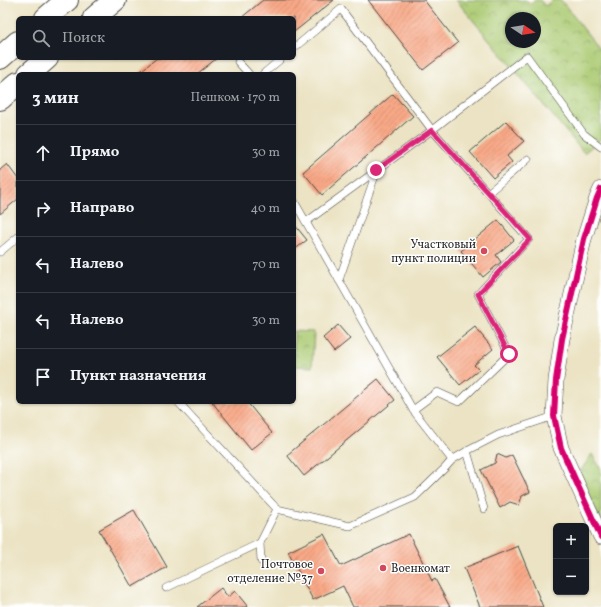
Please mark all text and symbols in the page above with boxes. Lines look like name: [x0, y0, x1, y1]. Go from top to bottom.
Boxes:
north arrow: [505, 12, 541, 48]
search box: [16, 16, 296, 60]
icon: search: [30, 27, 52, 49]
text: Поиск: [62, 28, 105, 49]
text: 3 мин: [32, 87, 79, 110]
text: Пешком · 170 m: [191, 89, 280, 107]
icon: ahead: [32, 142, 54, 164]
text: Прямо: [70, 142, 119, 163]
text: 30 m: [252, 144, 280, 162]
route end: [367, 161, 385, 179]
icon: right: [32, 198, 54, 220]
text: Направо: [70, 198, 134, 219]
text: 40 m: [251, 200, 280, 218]
place label: Участковый пункт полиции: [391, 237, 476, 267]
marker: Участковый пункт полиции: [479, 246, 489, 256]
icon: left: [32, 254, 54, 276]
text: Налево: [70, 254, 124, 275]
text: 70 m: [252, 256, 280, 274]
icon: left: [32, 310, 54, 332]
text: Налево: [70, 310, 124, 331]
text: 30 m: [252, 312, 280, 330]
route start: [500, 345, 518, 363]
icon: arrive: [32, 366, 54, 388]
text: Пункт назначения: [70, 366, 206, 387]
map controls: [553, 523, 589, 595]
button: +: [553, 523, 589, 559]
place label: Почтовое отделение №37: [227, 557, 313, 587]
button: −: [553, 559, 589, 595]
place label: Военкомат: [391, 561, 450, 577]
marker: Военкомат: [378, 563, 388, 573]
marker: Почтовое отделение №37: [316, 566, 326, 576]

